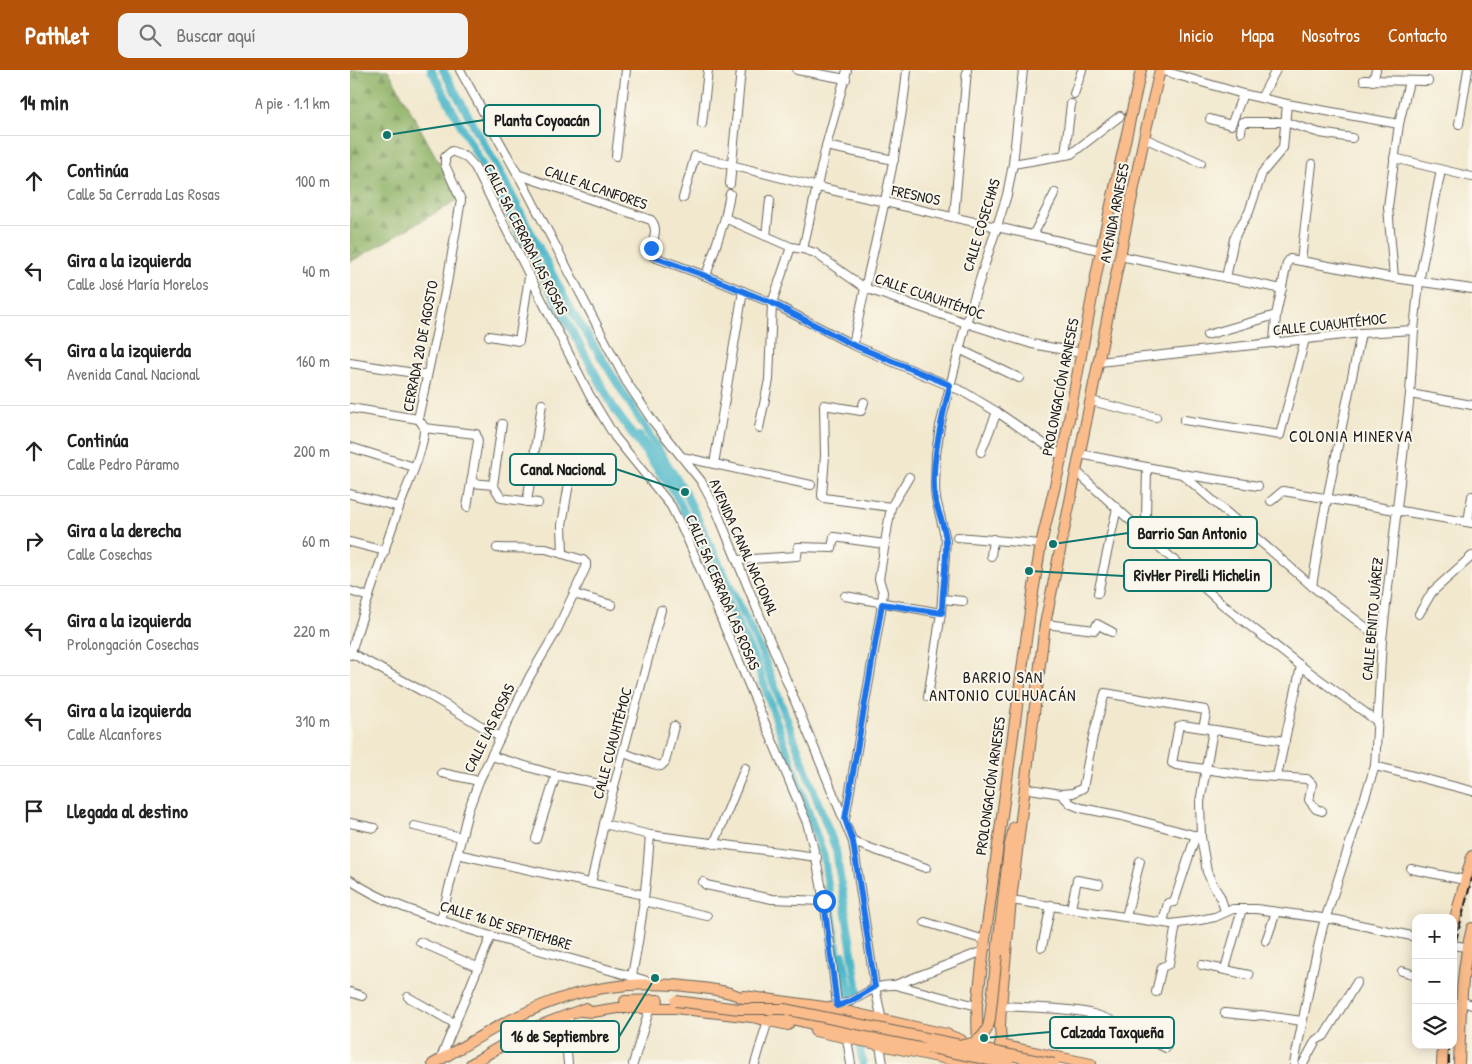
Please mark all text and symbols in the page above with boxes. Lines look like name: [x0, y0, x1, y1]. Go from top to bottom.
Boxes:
search box: [118, 13, 468, 58]
text: Pathlet: [25, 19, 88, 51]
icon: search: [136, 21, 164, 49]
text: Buscar aquí: [176, 22, 256, 48]
text: Inicio: [1179, 23, 1213, 48]
text: Mapa: [1241, 23, 1274, 48]
text: Nosotros: [1302, 23, 1360, 48]
text: Contacto: [1388, 23, 1447, 48]
text: 14 min: [20, 88, 69, 117]
text: A pie · 1.1 km: [255, 92, 330, 114]
callout: Planta Coyoacán: [484, 105, 600, 136]
text: Planta Coyoacán: [494, 109, 590, 132]
text: Continúa: [67, 157, 128, 183]
street label: CALLE 5A CERRADA LAS ROSAS: [479, 160, 573, 318]
street label: CALLE ALCANFORES: [542, 160, 650, 214]
street label: AVENIDA ARNESES: [1094, 161, 1134, 265]
icon: ahead: [20, 167, 48, 195]
text: 100 m: [295, 170, 330, 192]
street label: CALLE COSECHAS: [957, 176, 1005, 274]
street label: FRESNOS: [889, 179, 942, 210]
text: Calle 5a Cerrada Las Rosas: [67, 183, 220, 205]
route end: [640, 237, 663, 260]
text: Gira a la izquierda: [67, 247, 191, 273]
icon: left: [20, 257, 48, 285]
text: 40 m: [302, 260, 330, 282]
street label: CALLE CUAUHTÉMOC: [872, 267, 988, 325]
text: Calle José María Morelos: [67, 273, 208, 295]
street label: CERRADA 20 DE AGOSTO: [397, 279, 443, 413]
street label: CALLE CUAUHTÉMOC: [1272, 308, 1388, 340]
street label: PROLONGACIÓN ARNESES: [1036, 316, 1084, 457]
text: Gira a la izquierda: [67, 337, 191, 363]
icon: left: [20, 347, 48, 375]
text: 160 m: [296, 350, 330, 372]
text: Avenida Canal Nacional: [67, 363, 200, 385]
district label: COLONIA MINERVA: [1289, 425, 1413, 447]
text: Continúa: [67, 427, 128, 453]
icon: ahead: [20, 437, 48, 465]
text: 200 m: [294, 440, 330, 462]
text: Calle Pedro Páramo: [67, 453, 179, 475]
callout: Canal Nacional: [510, 454, 616, 485]
text: Canal Nacional: [520, 458, 606, 480]
street label: AVENIDA CANAL NACIONAL: [704, 475, 784, 619]
street label: CALLE 5A CERRADA LAS ROSAS: [681, 511, 765, 673]
text: Gira a la derecha: [67, 517, 181, 543]
callout: Barrio San Antonio: [1128, 517, 1257, 548]
text: Barrio San Antonio: [1137, 522, 1247, 544]
icon: right: [20, 527, 48, 555]
text: 60 m: [302, 530, 330, 552]
text: Calle Cosechas: [67, 543, 152, 565]
street label: CALLE BENITO JUÁREZ: [1356, 556, 1388, 681]
callout: RivHer Pirelli Michelin: [1124, 560, 1271, 591]
text: RivHer Pirelli Michelin: [1134, 564, 1260, 586]
text: Gira a la izquierda: [67, 607, 191, 633]
icon: left: [20, 617, 48, 645]
text: 220 m: [293, 620, 330, 642]
text: Prolongación Cosechas: [67, 633, 199, 655]
district label: BARRIO SAN ANTONIO CULHUACÁN: [929, 666, 1077, 706]
street label: CALLE LAS ROSAS: [458, 680, 520, 776]
street label: CALLE CUAUHTÉMOC: [587, 685, 637, 801]
text: Gira a la izquierda: [67, 697, 191, 723]
icon: left: [20, 707, 48, 735]
text: 310 m: [295, 710, 330, 732]
street label: PROLONGACIÓN ARNESES: [970, 715, 1010, 857]
text: Calle Alcanfores: [67, 723, 162, 745]
icon: arrive: [20, 797, 48, 825]
text: Llegada al destino: [67, 798, 188, 824]
route start: [813, 890, 836, 913]
street label: CALLE 16 DE SEPTIEMBRE: [438, 895, 575, 955]
map controls: [1412, 914, 1457, 1049]
button: +: [1412, 914, 1457, 959]
button: −: [1412, 959, 1457, 1004]
button: layers: [1412, 1004, 1457, 1049]
callout: Calzada Taxqueña: [1050, 1017, 1174, 1048]
callout: 16 de Septiembre: [501, 1021, 619, 1052]
text: Calzada Taxqueña: [1060, 1021, 1164, 1044]
text: 16 de Septiembre: [511, 1025, 610, 1048]

